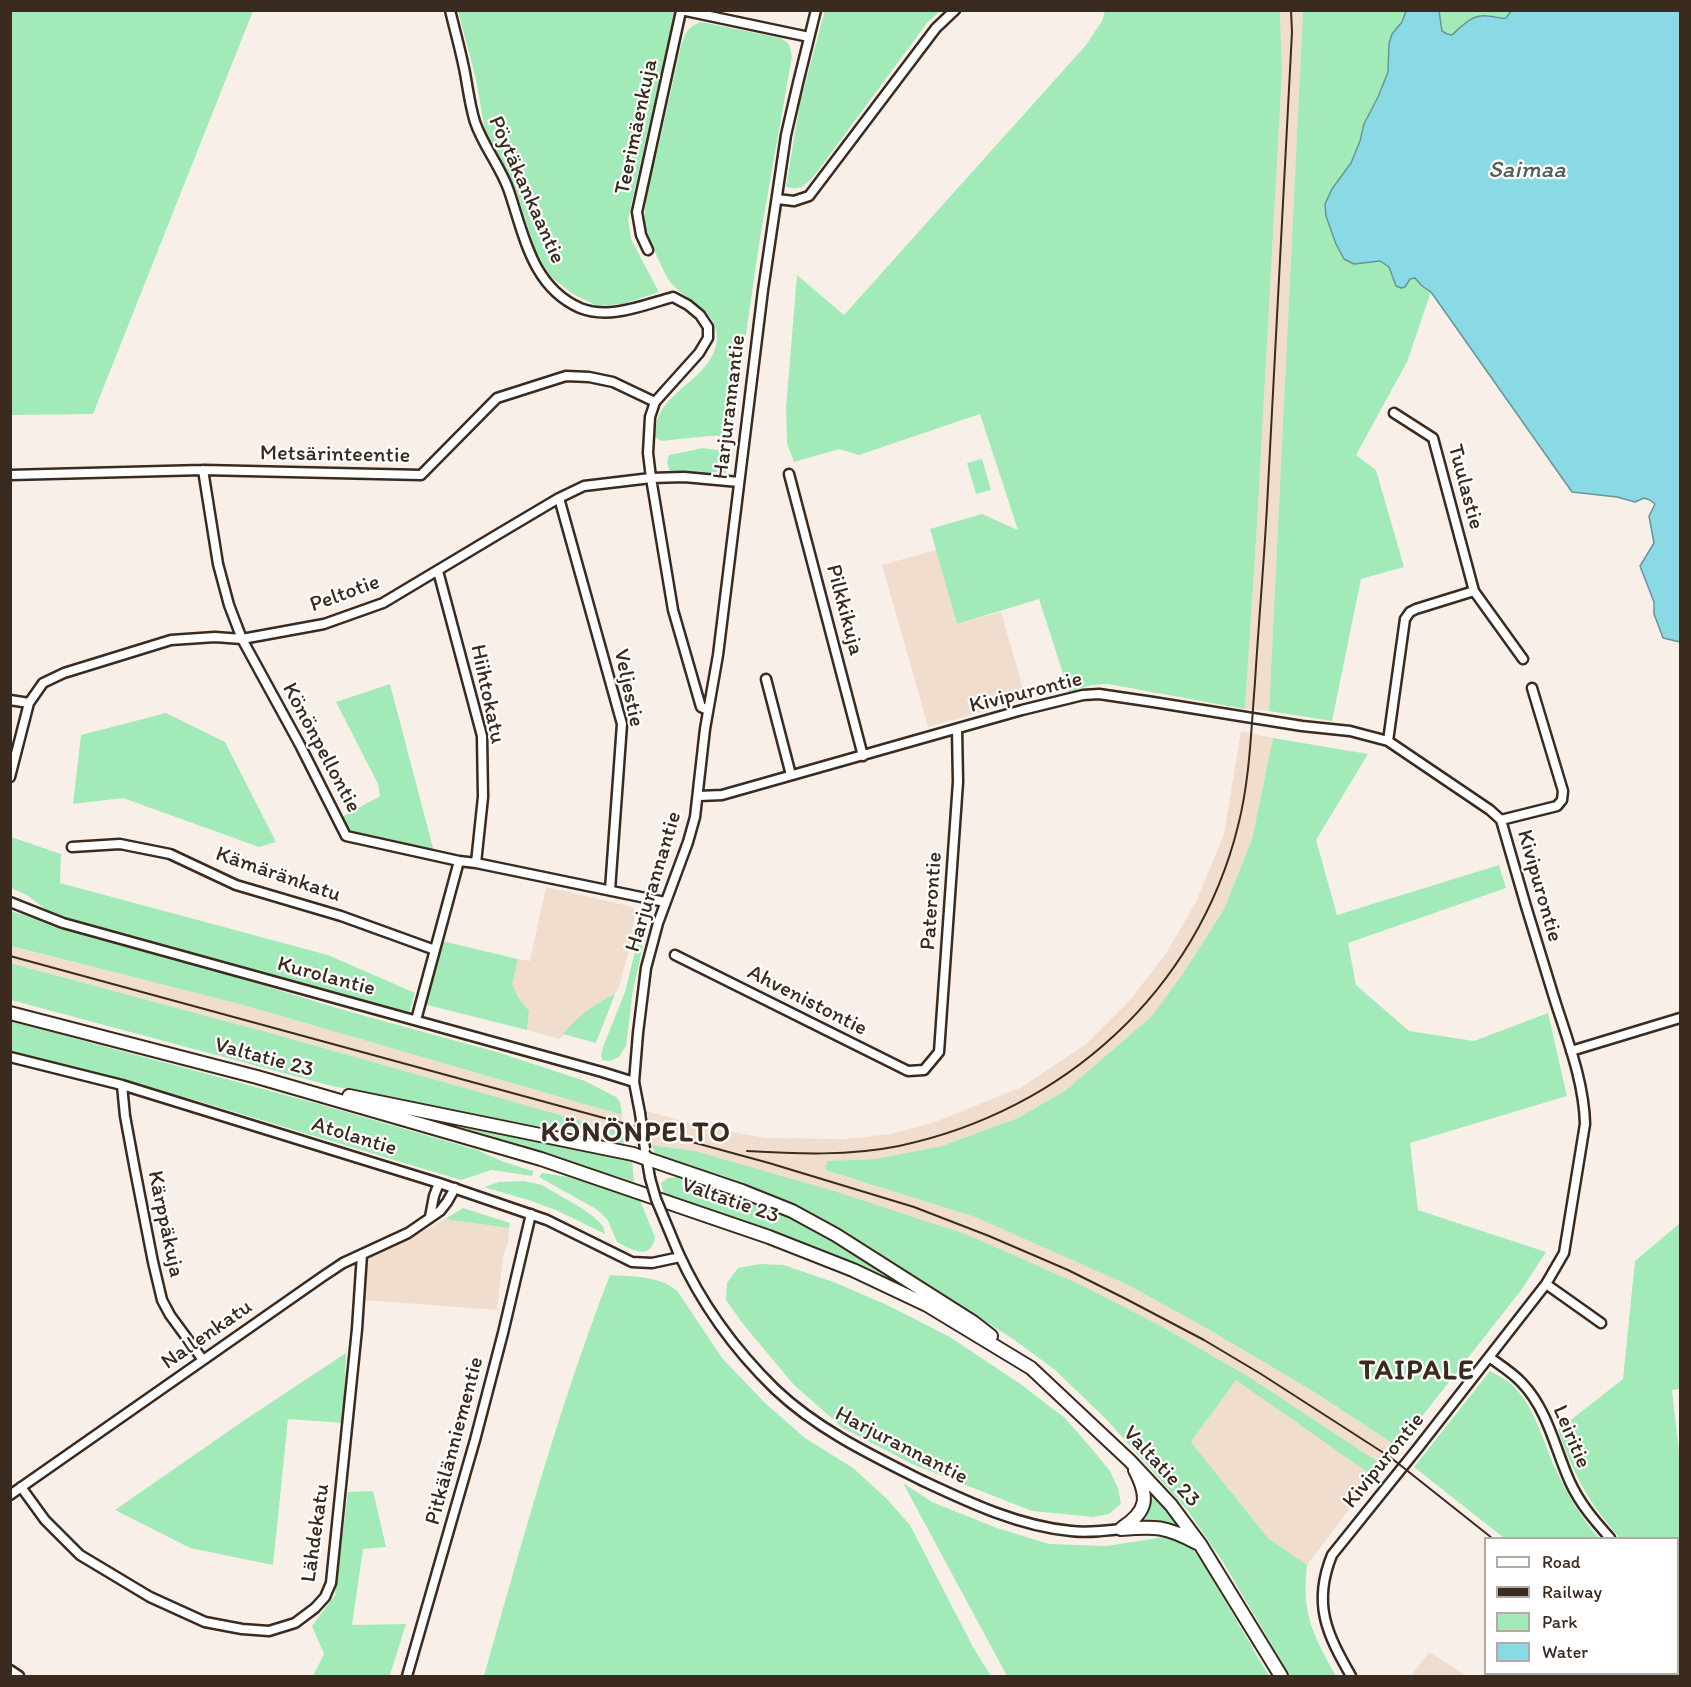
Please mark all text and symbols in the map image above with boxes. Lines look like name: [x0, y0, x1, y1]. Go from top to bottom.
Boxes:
street label: Teerimäenkuja: [610, 57, 664, 197]
street label: Pöytäkankaantie: [482, 112, 570, 268]
water label: Saimaa: [1488, 157, 1566, 185]
street label: Harjurannantie: [708, 333, 752, 481]
street label: Metsärinteentie: [260, 440, 410, 470]
street label: Tuulastie: [1441, 442, 1489, 532]
street label: Pilkkikuja: [819, 562, 869, 658]
street label: Peltotie: [306, 569, 384, 619]
street label: Hiihtokatu: [464, 642, 510, 746]
street label: Veljestie: [607, 647, 649, 729]
street label: Kivipurontie: [967, 666, 1085, 720]
street label: Könönpellontie: [276, 679, 366, 817]
street label: Harjurannantie: [620, 809, 688, 955]
street label: Kivipurontie: [1510, 827, 1568, 945]
street label: Kämäränkatu: [212, 841, 344, 909]
street label: Paterontie: [915, 851, 949, 951]
street label: Kurolantie: [274, 951, 378, 1003]
street label: Ahvenistontie: [743, 960, 871, 1042]
street label: Valtatie 23: [211, 1032, 317, 1084]
street label: Atolantie: [308, 1112, 400, 1162]
district label: KÖNÖNPELTO: [540, 1117, 732, 1151]
street label: Kärppäkuja: [141, 1168, 189, 1280]
street label: Valtatie 23: [678, 1172, 782, 1230]
street label: Nallenkatu: [156, 1294, 258, 1376]
street label: Pitkälänniementie: [420, 1354, 490, 1528]
district label: TAIPALE: [1360, 1355, 1474, 1389]
street label: Harjurannantie: [830, 1401, 972, 1491]
street label: Leiritie: [1546, 1402, 1596, 1472]
street label: Kivipurontie: [1337, 1408, 1431, 1514]
street label: Valtatie 23: [1117, 1421, 1205, 1513]
street label: Lähdekatu: [296, 1482, 336, 1584]
legend: [1484, 1537, 1679, 1675]
text: Road: [1542, 1551, 1581, 1573]
text: Railway: [1542, 1581, 1602, 1603]
text: Park: [1542, 1611, 1577, 1633]
text: Water: [1542, 1641, 1588, 1663]

